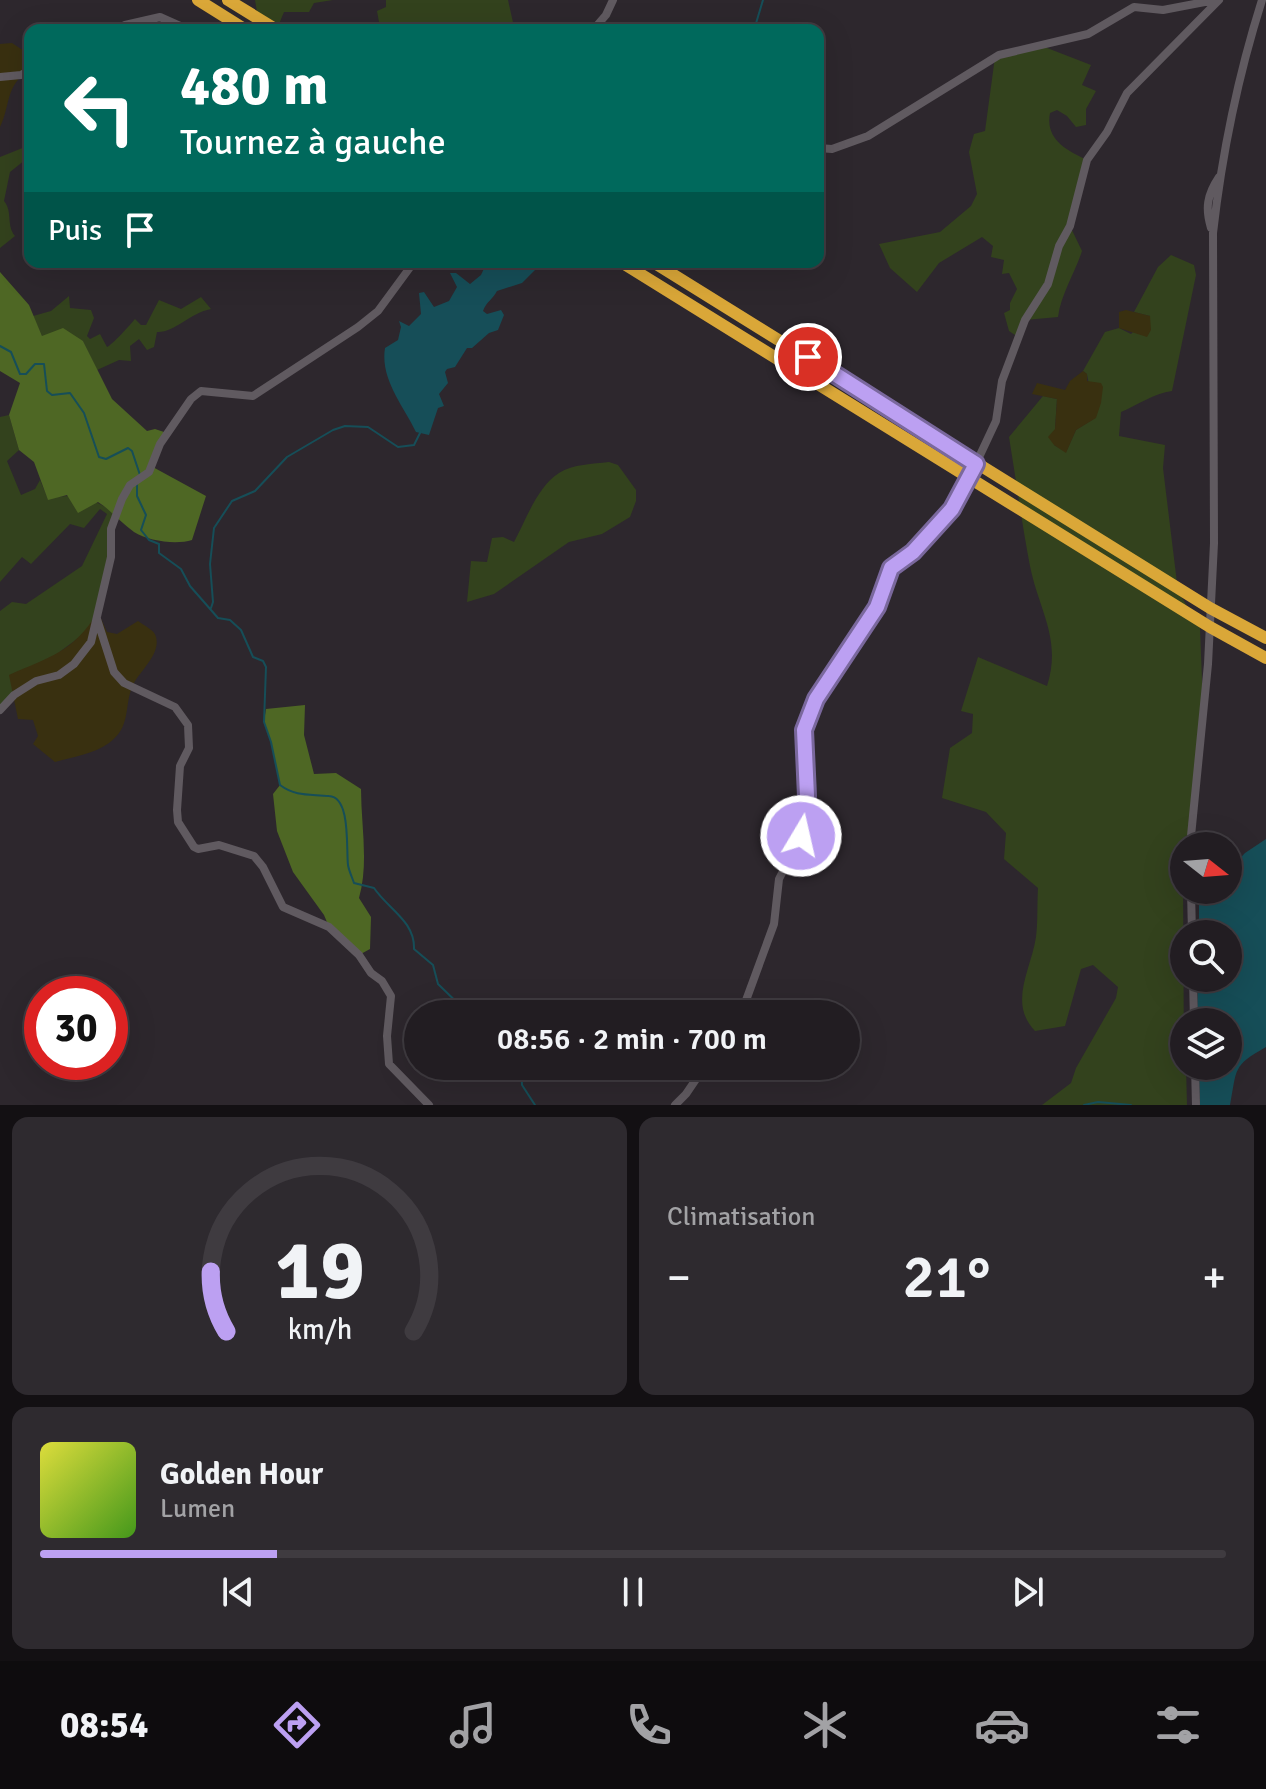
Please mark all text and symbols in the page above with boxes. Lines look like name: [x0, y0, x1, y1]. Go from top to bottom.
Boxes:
text: 480 m: [180, 51, 328, 120]
icon: left: [48, 56, 152, 160]
text: Tournez à gauche: [180, 120, 446, 165]
icon: arrive: [118, 208, 162, 252]
text: Puis: [48, 212, 102, 249]
pin: [774, 323, 842, 391]
icon: arrive: [786, 335, 830, 379]
position arrow: [759, 794, 843, 878]
north arrow: [1170, 832, 1242, 904]
map controls: [1170, 832, 1242, 1080]
button: search: [1170, 920, 1242, 992]
speed limit sign: 30: [24, 976, 128, 1080]
button: layers: [1170, 1008, 1242, 1080]
text: 08:56 · 2 min · 700 m: [497, 1021, 767, 1058]
text: Climatisation: [667, 1201, 816, 1233]
text: 19: [275, 1220, 364, 1322]
text: 21°: [903, 1241, 990, 1315]
text: −: [667, 1251, 691, 1305]
text: +: [1202, 1251, 1226, 1305]
text: km/h: [287, 1312, 352, 1347]
text: Golden Hour: [160, 1456, 323, 1493]
text: Lumen: [160, 1493, 235, 1525]
icon: previous: [216, 1570, 260, 1614]
icon: pause: [611, 1570, 655, 1614]
icon: next: [1006, 1570, 1050, 1614]
icon: directions: [269, 1697, 325, 1753]
icon: music: [445, 1697, 501, 1753]
icon: phone: [621, 1697, 677, 1753]
icon: climate: [797, 1697, 853, 1753]
icon: car: [974, 1697, 1030, 1753]
icon: filters: [1150, 1697, 1206, 1753]
text: 08:54: [60, 1703, 148, 1748]

